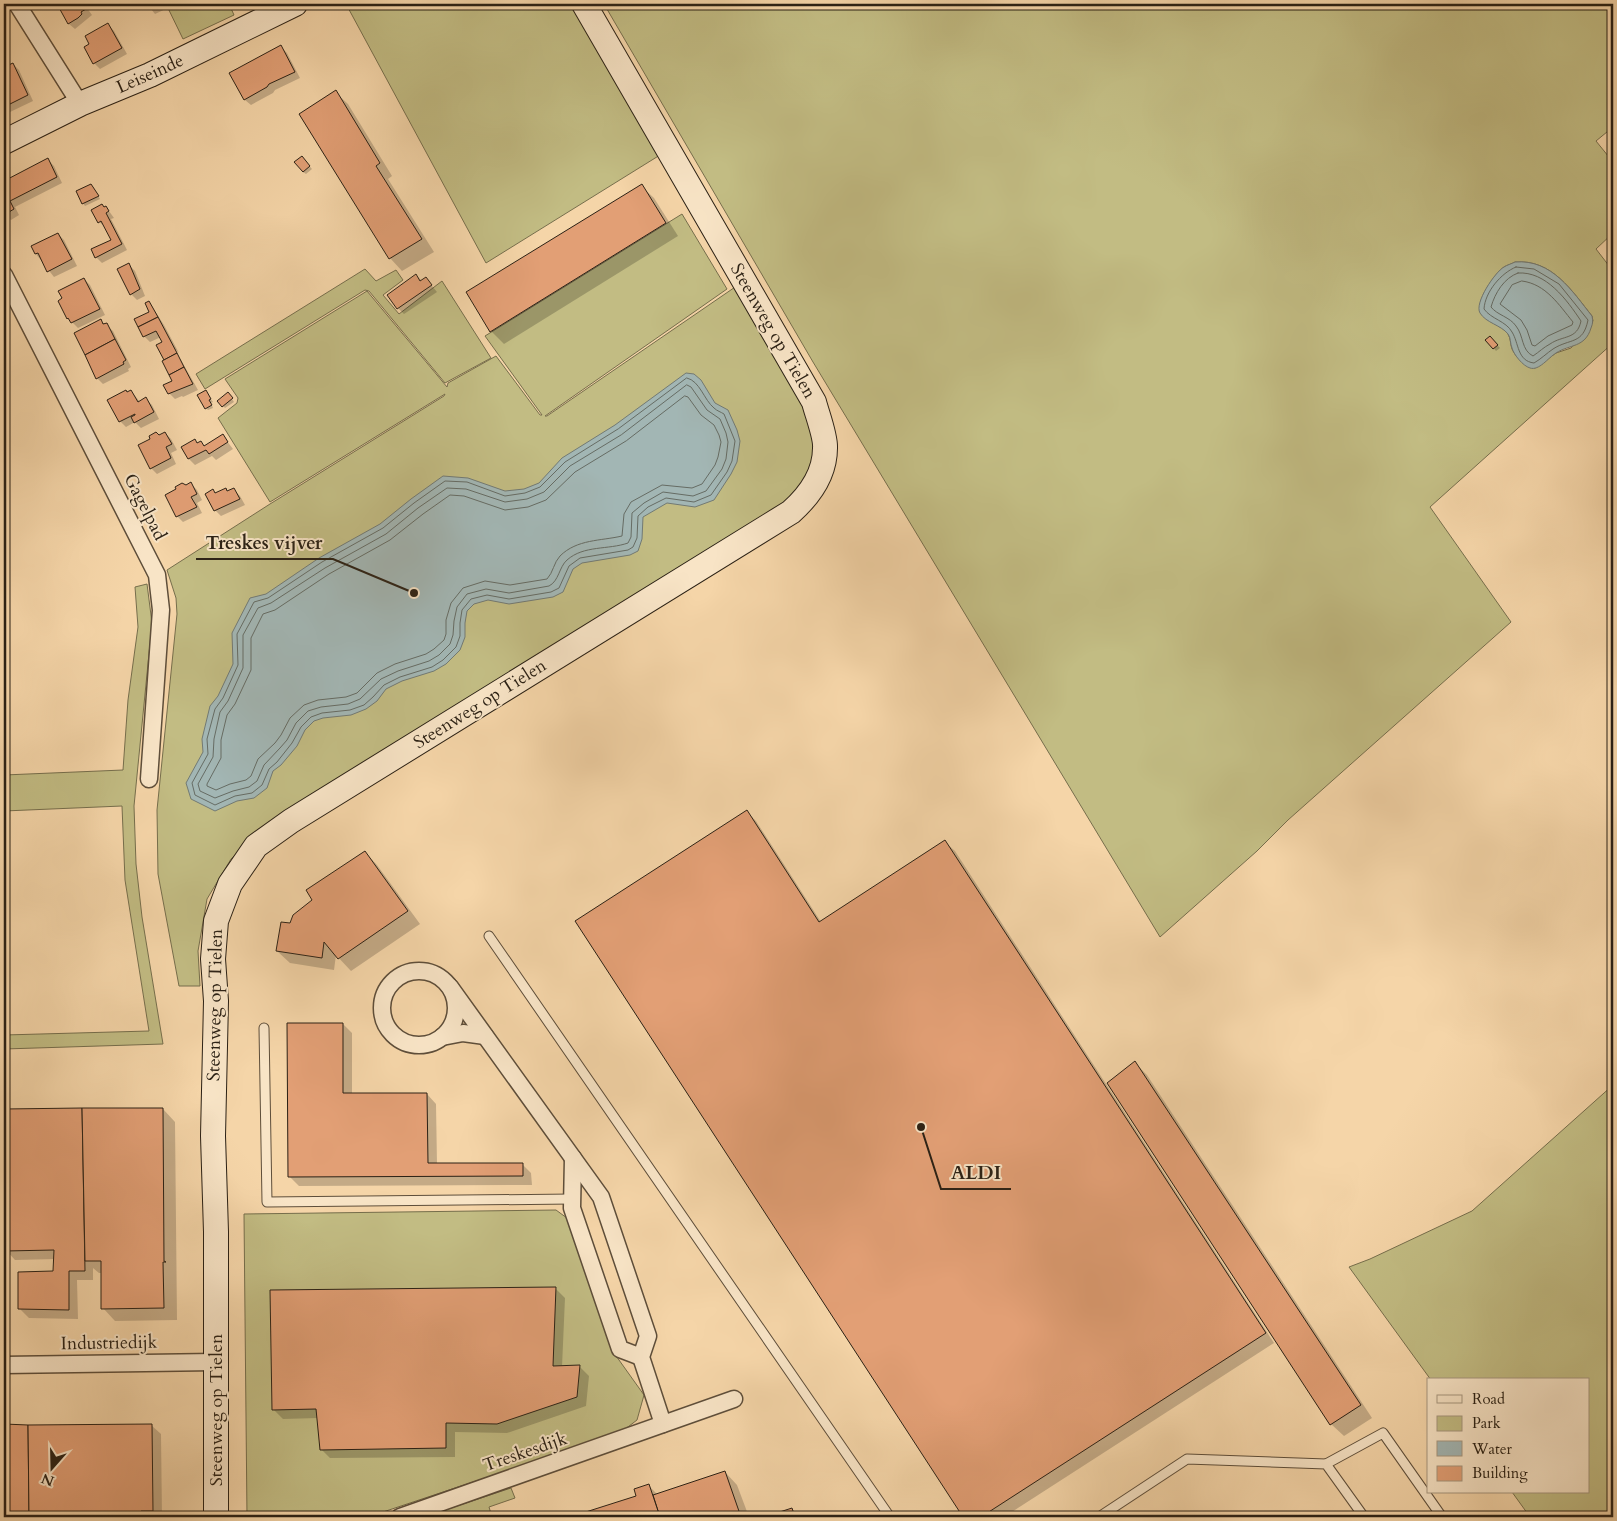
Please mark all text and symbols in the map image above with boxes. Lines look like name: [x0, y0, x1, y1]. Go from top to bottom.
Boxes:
street label: Leiseinde: [112, 48, 188, 100]
street label: Steenweg op Tielen: [724, 259, 822, 404]
street label: Gagelpad: [118, 469, 173, 545]
callout: Treskes vijver: [196, 525, 333, 559]
text: Treskes vijver: [206, 530, 323, 556]
street label: Steenweg op Tielen: [409, 653, 552, 755]
street label: Steenweg op Tielen: [201, 928, 229, 1081]
callout: ALDI: [941, 1155, 1011, 1189]
text: ALDI: [951, 1160, 1001, 1186]
street label: Industriedijk: [60, 1330, 158, 1356]
street label: Steenweg op Tielen: [204, 1333, 229, 1486]
legend: [1427, 1378, 1590, 1494]
text: Road: [1472, 1389, 1505, 1409]
text: Park: [1472, 1413, 1501, 1433]
street label: Treskesdijk: [480, 1426, 571, 1478]
text: Water: [1471, 1439, 1513, 1459]
north arrow: [28, 1444, 78, 1494]
text: Building: [1472, 1463, 1528, 1483]
text: N: [39, 1469, 57, 1491]

